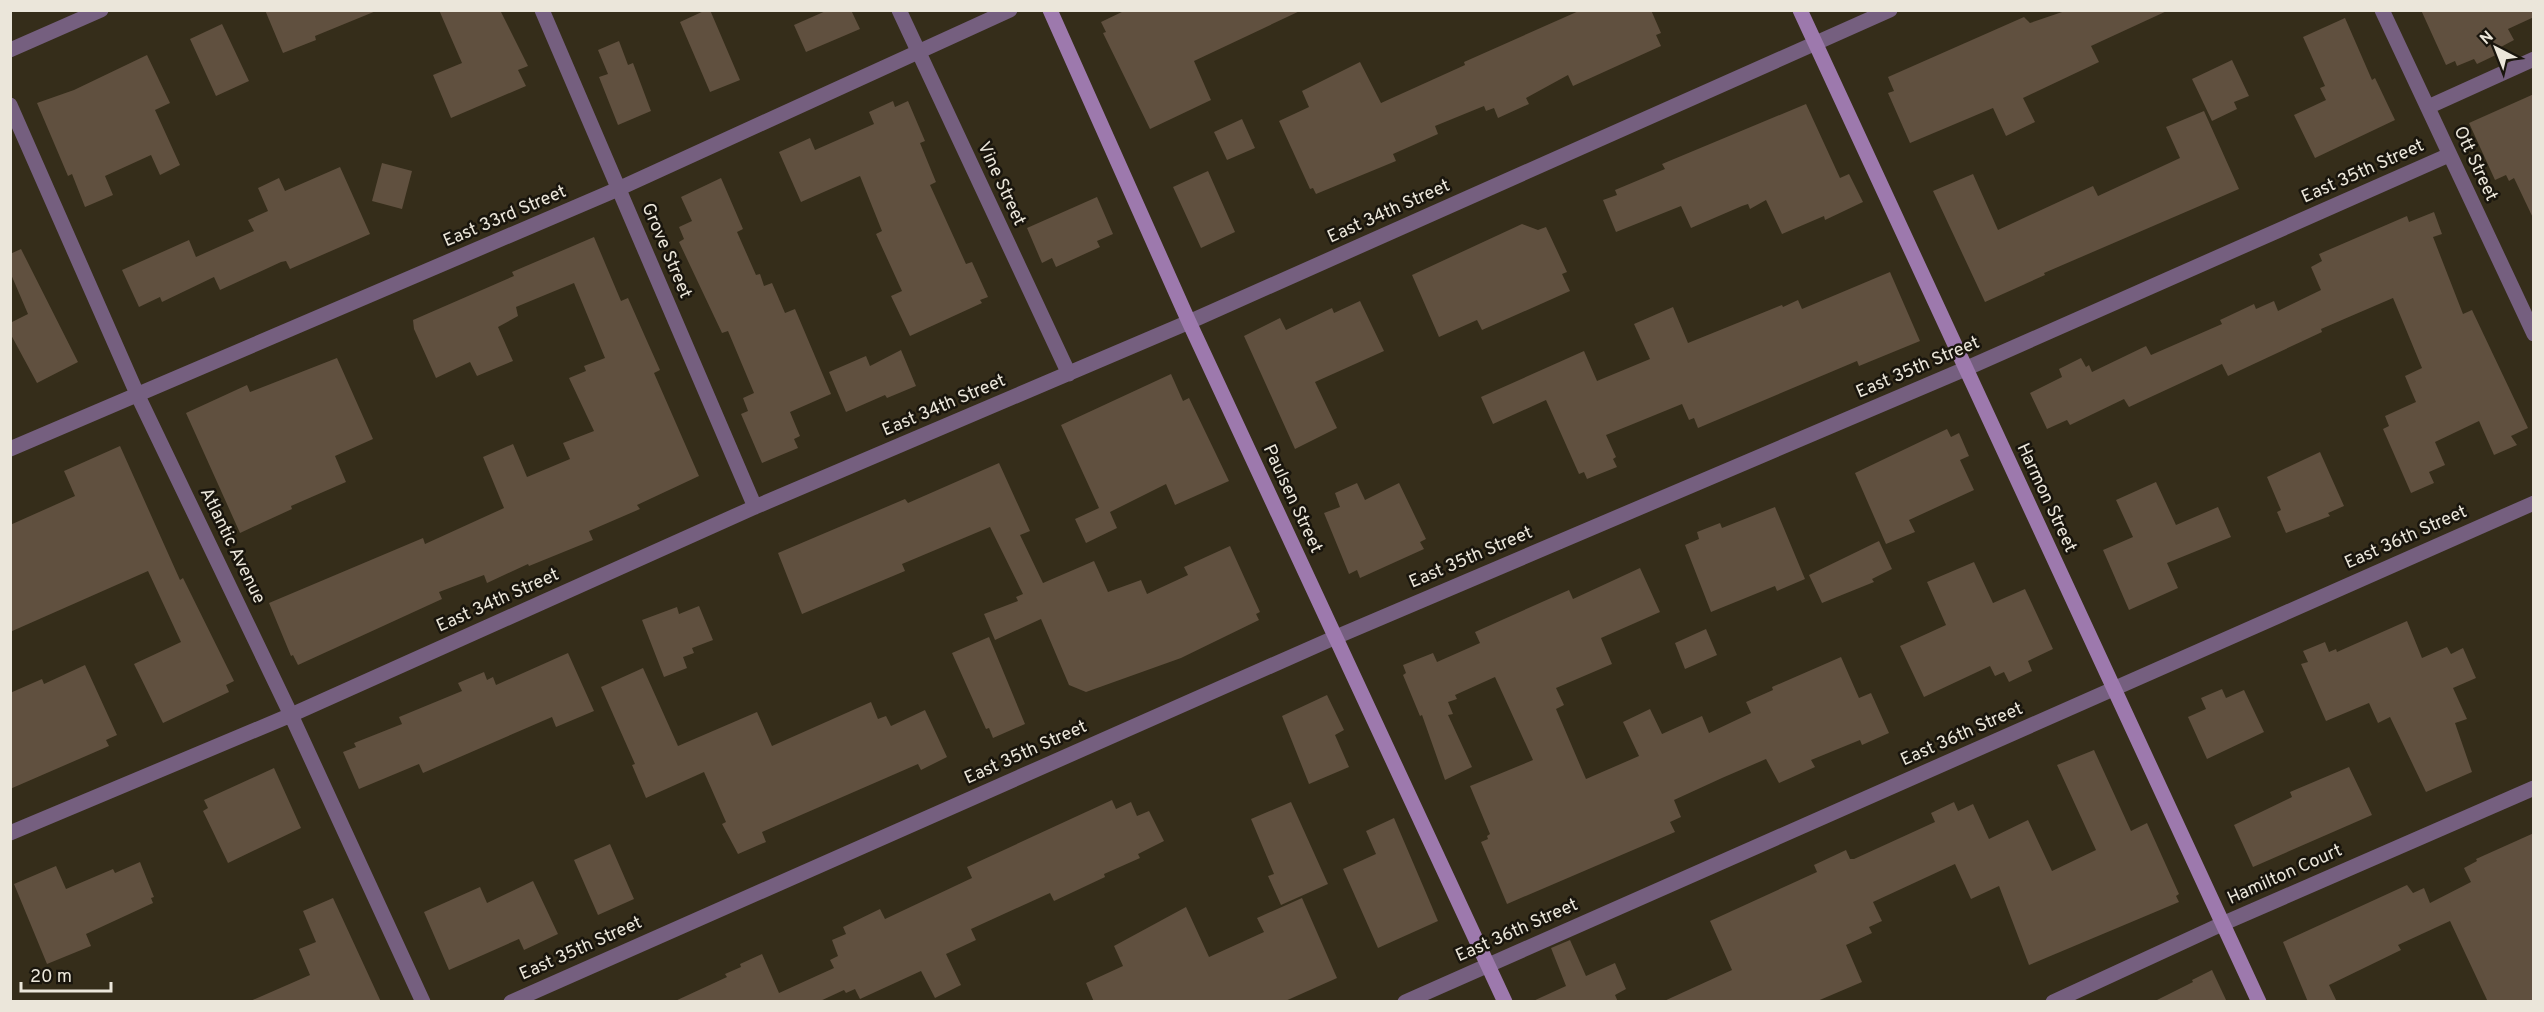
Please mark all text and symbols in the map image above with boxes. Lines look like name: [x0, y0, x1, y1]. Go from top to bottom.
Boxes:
north arrow: [2466, 18, 2526, 78]
text: N: [2476, 27, 2498, 50]
street label: Ott Street: [2448, 123, 2502, 205]
street label: East 35th Street: [2298, 135, 2428, 209]
street label: Vine Street: [972, 138, 1030, 230]
street label: East 34th Street: [1324, 175, 1454, 249]
street label: East 33rd Street: [440, 181, 570, 253]
street label: Grove Street: [636, 200, 696, 302]
street label: East 35th Street: [1853, 332, 1983, 404]
street label: East 34th Street: [879, 370, 1009, 442]
street label: Harmon Street: [2011, 440, 2081, 556]
street label: Paulsen Street: [1257, 441, 1327, 557]
street label: Atlantic Avenue: [194, 484, 270, 608]
street label: East 36th Street: [2341, 501, 2471, 575]
street label: East 35th Street: [1406, 522, 1536, 594]
street label: East 34th Street: [433, 564, 563, 638]
street label: East 36th Street: [1897, 698, 2027, 772]
street label: East 35th Street: [961, 716, 1091, 790]
street label: Hamilton Court: [2224, 839, 2346, 911]
street label: East 36th Street: [1452, 894, 1582, 968]
street label: East 35th Street: [516, 912, 646, 986]
scale bar: [21, 955, 111, 993]
text: 20 m: [30, 966, 72, 989]

